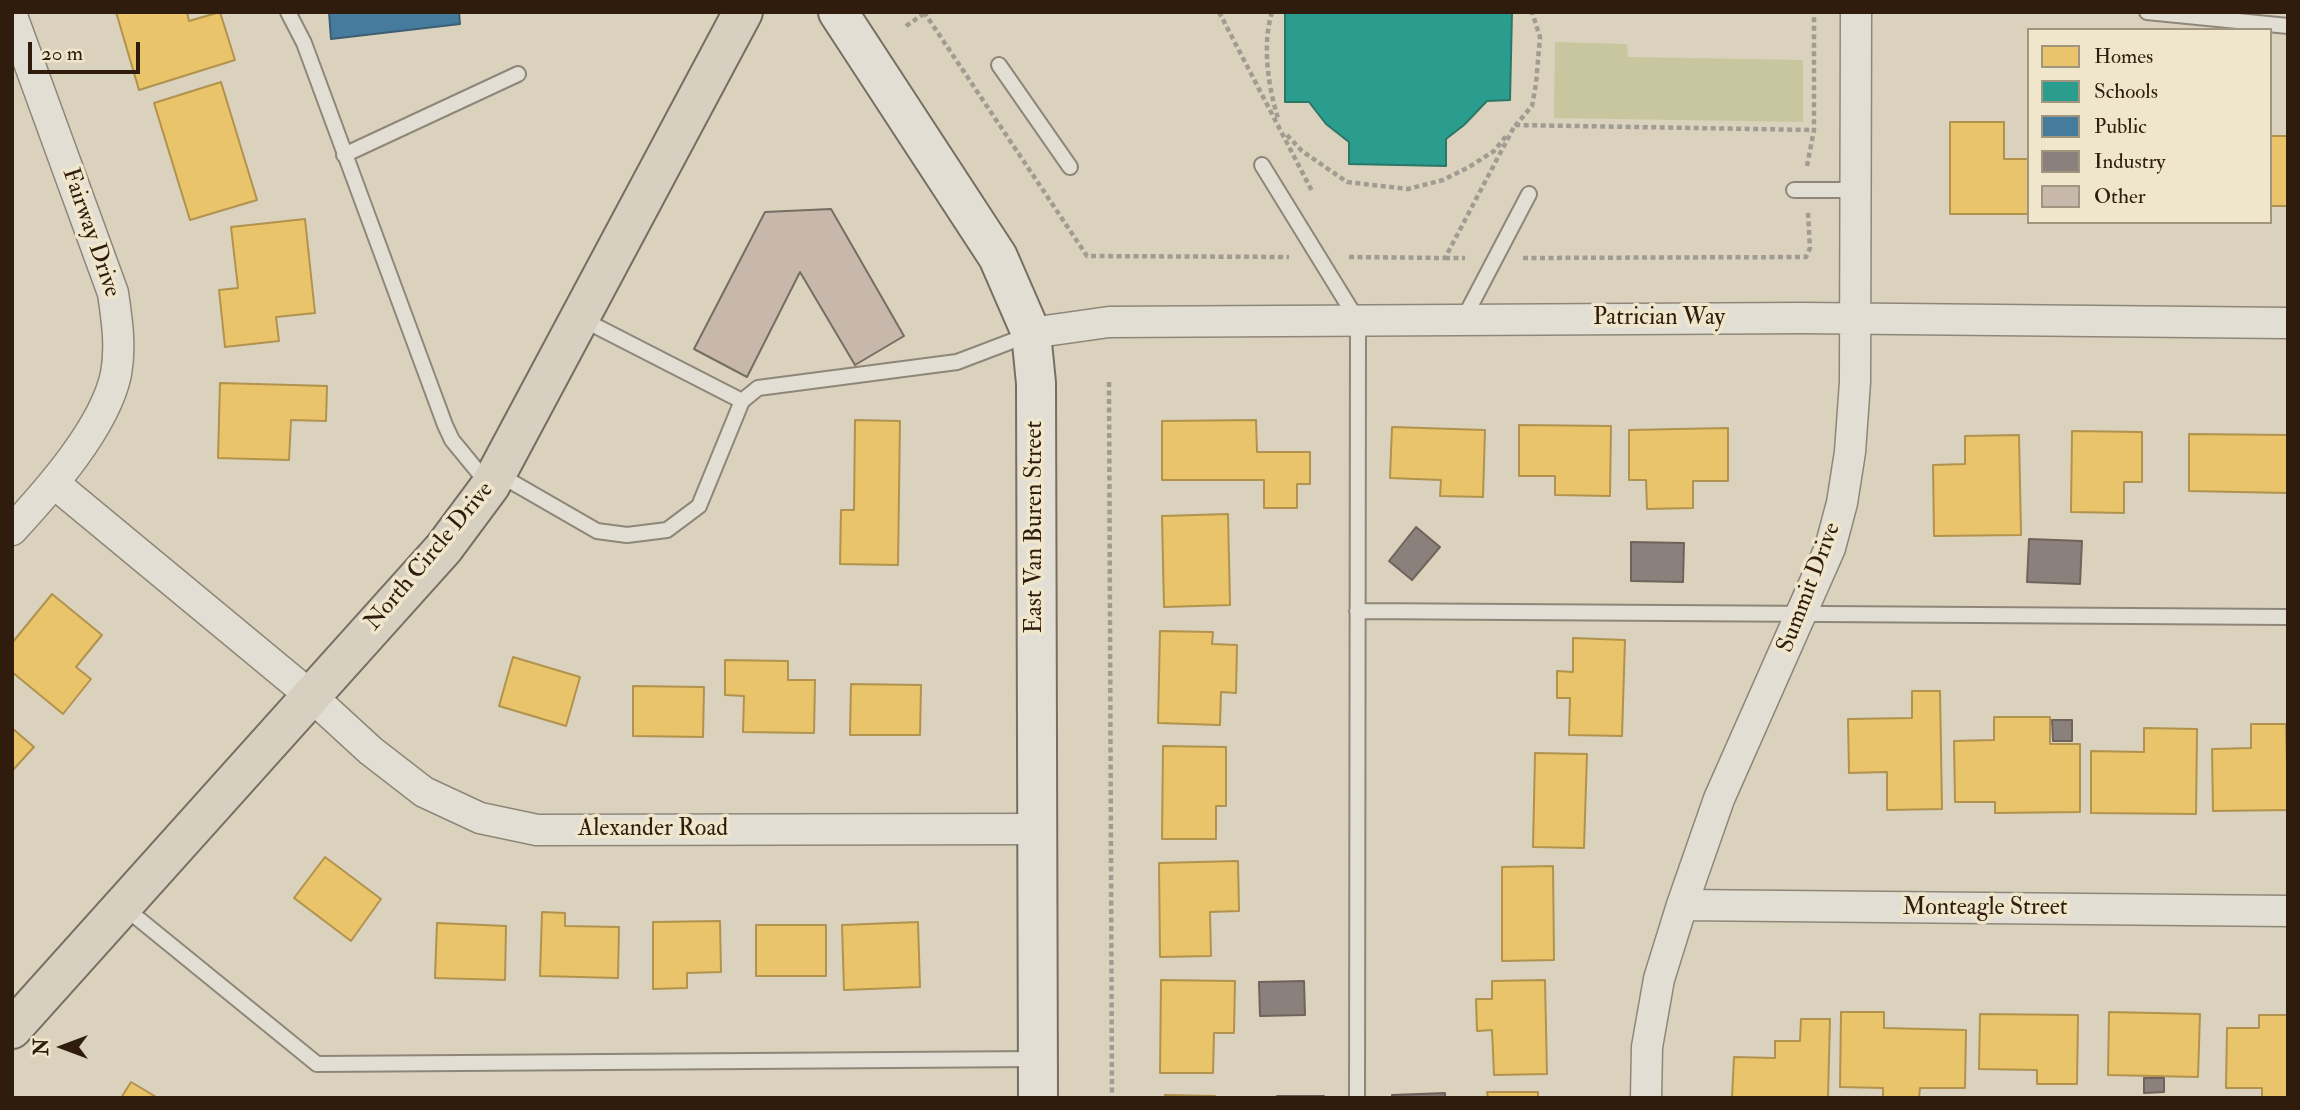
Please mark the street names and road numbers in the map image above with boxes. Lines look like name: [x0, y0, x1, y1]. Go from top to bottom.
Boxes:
street label: Fairway Drive: [54, 165, 126, 301]
street label: Patrician Way: [1593, 305, 1725, 333]
street label: East Van Buren Street: [1022, 421, 1050, 633]
street label: North Circle Drive: [359, 477, 501, 637]
street label: Summit Drive: [1772, 519, 1848, 657]
street label: Alexander Road: [578, 816, 728, 844]
street label: Monteagle Street: [1902, 895, 2068, 923]

